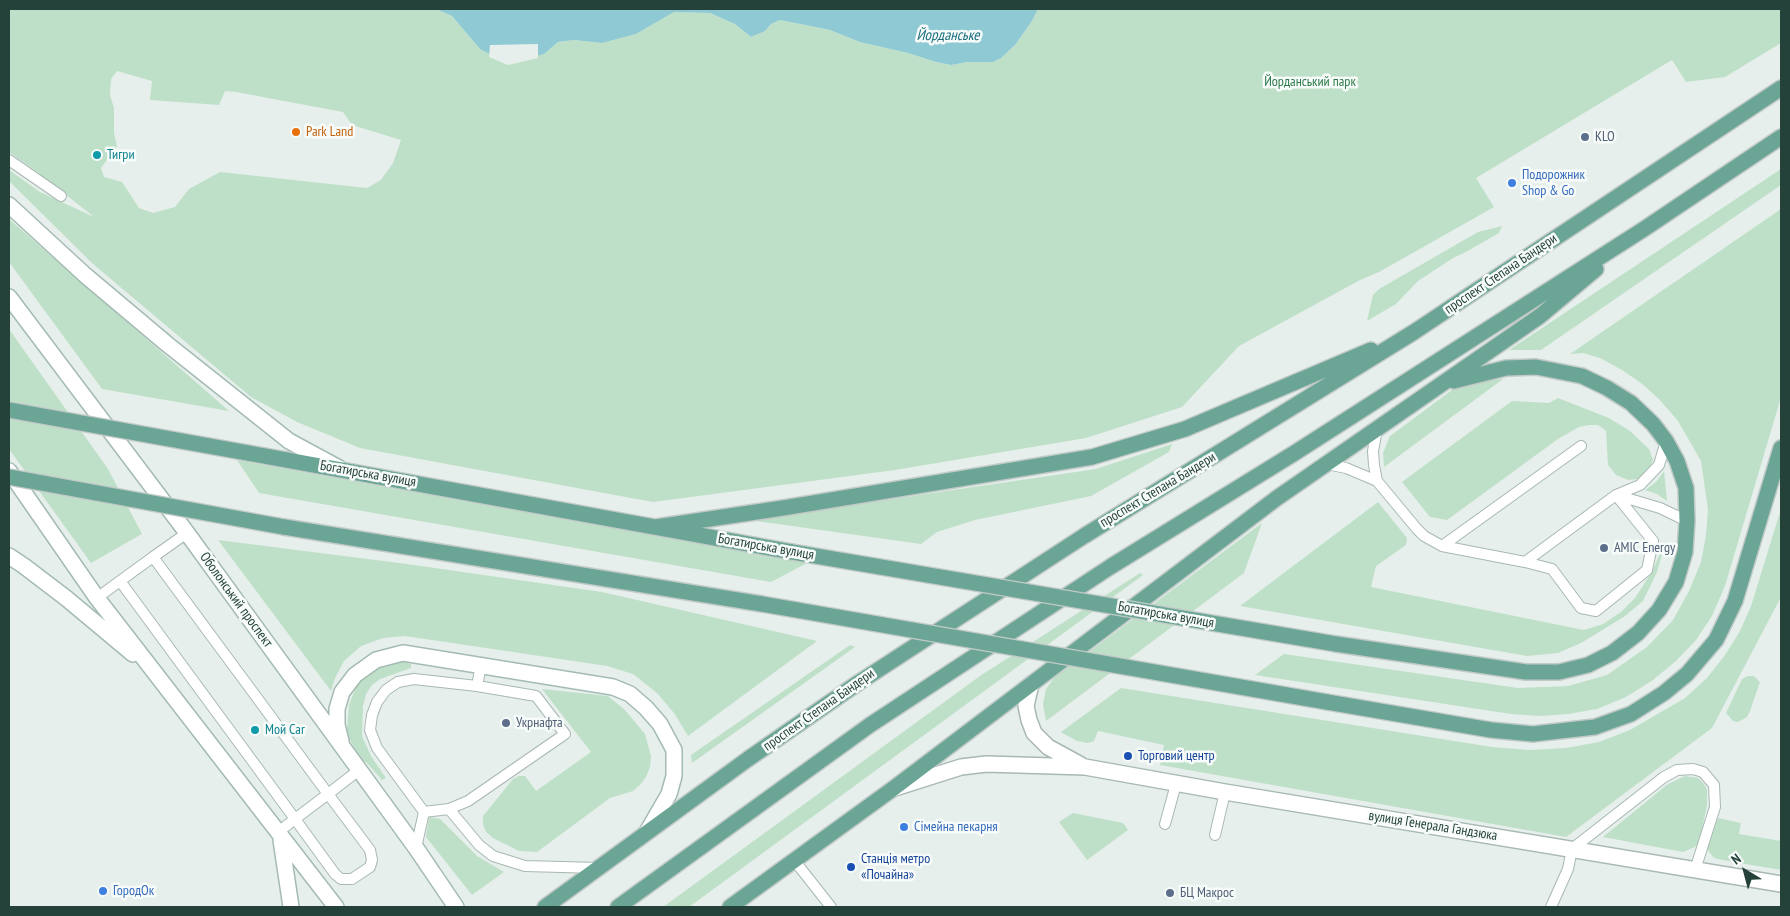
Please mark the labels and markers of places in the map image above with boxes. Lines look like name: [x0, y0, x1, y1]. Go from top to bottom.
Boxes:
place label: Park Land: [306, 124, 353, 140]
marker: Park Land: [290, 126, 302, 138]
place label: KLO: [1595, 129, 1615, 145]
marker: KLO: [1579, 131, 1591, 143]
place label: Тигри: [107, 147, 135, 163]
marker: Тигри: [91, 149, 103, 161]
place label: Подорожник Shop & Go: [1522, 167, 1585, 200]
marker: Подорожник Shop & Go: [1506, 177, 1518, 189]
place label: AMIC Energy: [1614, 540, 1675, 556]
marker: AMIC Energy: [1598, 542, 1610, 554]
place label: Укрнафта: [516, 715, 562, 731]
marker: Укрнафта: [500, 717, 512, 729]
place label: Мой Car: [265, 722, 305, 738]
marker: Мой Car: [249, 724, 261, 736]
place label: Торговий центр: [1138, 748, 1214, 764]
marker: Торговий центр: [1122, 750, 1134, 762]
place label: Сімейна пекарня: [914, 819, 998, 835]
marker: Сімейна пекарня: [898, 821, 910, 833]
place label: Станція метро «Почайна»: [861, 851, 930, 884]
marker: Станція метро «Почайна»: [845, 861, 857, 873]
place label: ГородОк: [113, 883, 154, 899]
marker: ГородОк: [97, 885, 109, 897]
place label: БЦ Макрос: [1180, 885, 1234, 901]
marker: БЦ Макрос: [1164, 887, 1176, 899]

